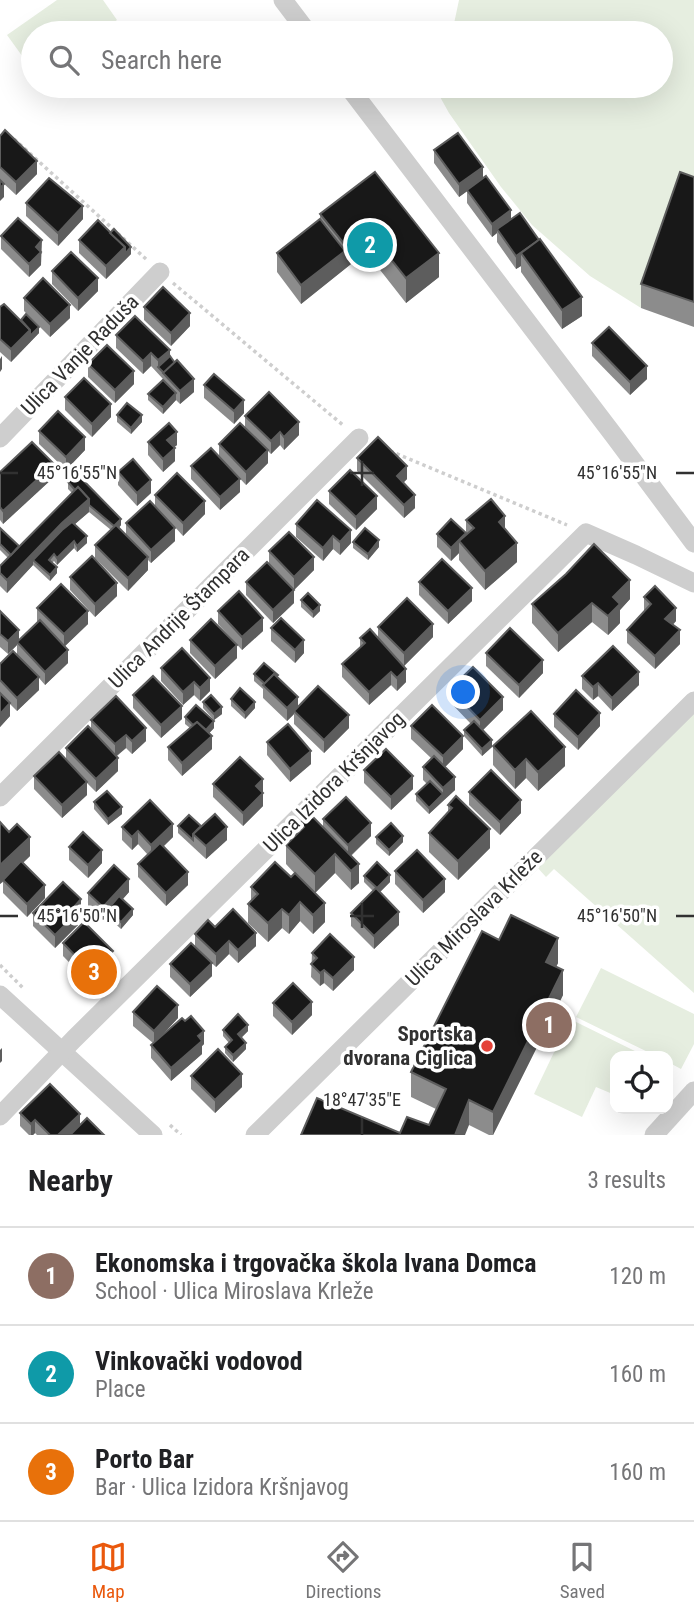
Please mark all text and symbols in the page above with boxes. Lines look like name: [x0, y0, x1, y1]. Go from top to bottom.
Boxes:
search box: [21, 21, 673, 98]
icon: search: [45, 41, 83, 79]
text: Search here: [101, 45, 222, 75]
pin: 2: [347, 219, 393, 271]
street label: Ulica Vanje Raduša: [16, 290, 144, 420]
text: 45°16'55"N: [37, 462, 117, 483]
text: 45°16'55"N: [577, 462, 657, 483]
street label: Ulica Andrije Štampara: [104, 543, 254, 693]
your location: [446, 675, 480, 709]
street label: Ulica Izidora Kršnjavog: [259, 707, 409, 857]
street label: Ulica Miroslava Krleže: [401, 845, 547, 991]
text: 45°16'50"N: [37, 905, 117, 926]
text: 45°16'50"N: [577, 905, 657, 926]
pin: 3: [71, 946, 117, 998]
pin: 1: [526, 999, 572, 1051]
place label: Sportska dvorana Ciglica: [343, 1022, 473, 1070]
marker: Sportska dvorana Ciglica: [479, 1038, 495, 1054]
map controls: [610, 1051, 673, 1114]
button: locate: [610, 1051, 673, 1114]
text: 18°47'35"E: [323, 1089, 401, 1110]
text: Nearby: [28, 1163, 113, 1198]
text: 3 results: [588, 1167, 666, 1194]
text: Ekonomska i trgovačka škola Ivana Domca: [95, 1248, 537, 1278]
text: 1: [45, 1263, 57, 1290]
text: 120 m: [609, 1263, 666, 1290]
text: School · Ulica Miroslava Krleže: [95, 1278, 373, 1305]
text: Vinkovački vodovod: [95, 1346, 303, 1376]
text: 2: [45, 1361, 57, 1388]
text: 160 m: [609, 1361, 666, 1388]
text: Place: [95, 1376, 145, 1403]
text: Porto Bar: [95, 1444, 194, 1474]
text: 3: [45, 1459, 57, 1486]
text: 160 m: [609, 1459, 666, 1486]
text: Bar · Ulica Izidora Kršnjavog: [95, 1474, 349, 1501]
tab: Map: [89, 1538, 127, 1603]
tab: Directions: [305, 1538, 381, 1603]
tab: Saved: [560, 1538, 605, 1603]

